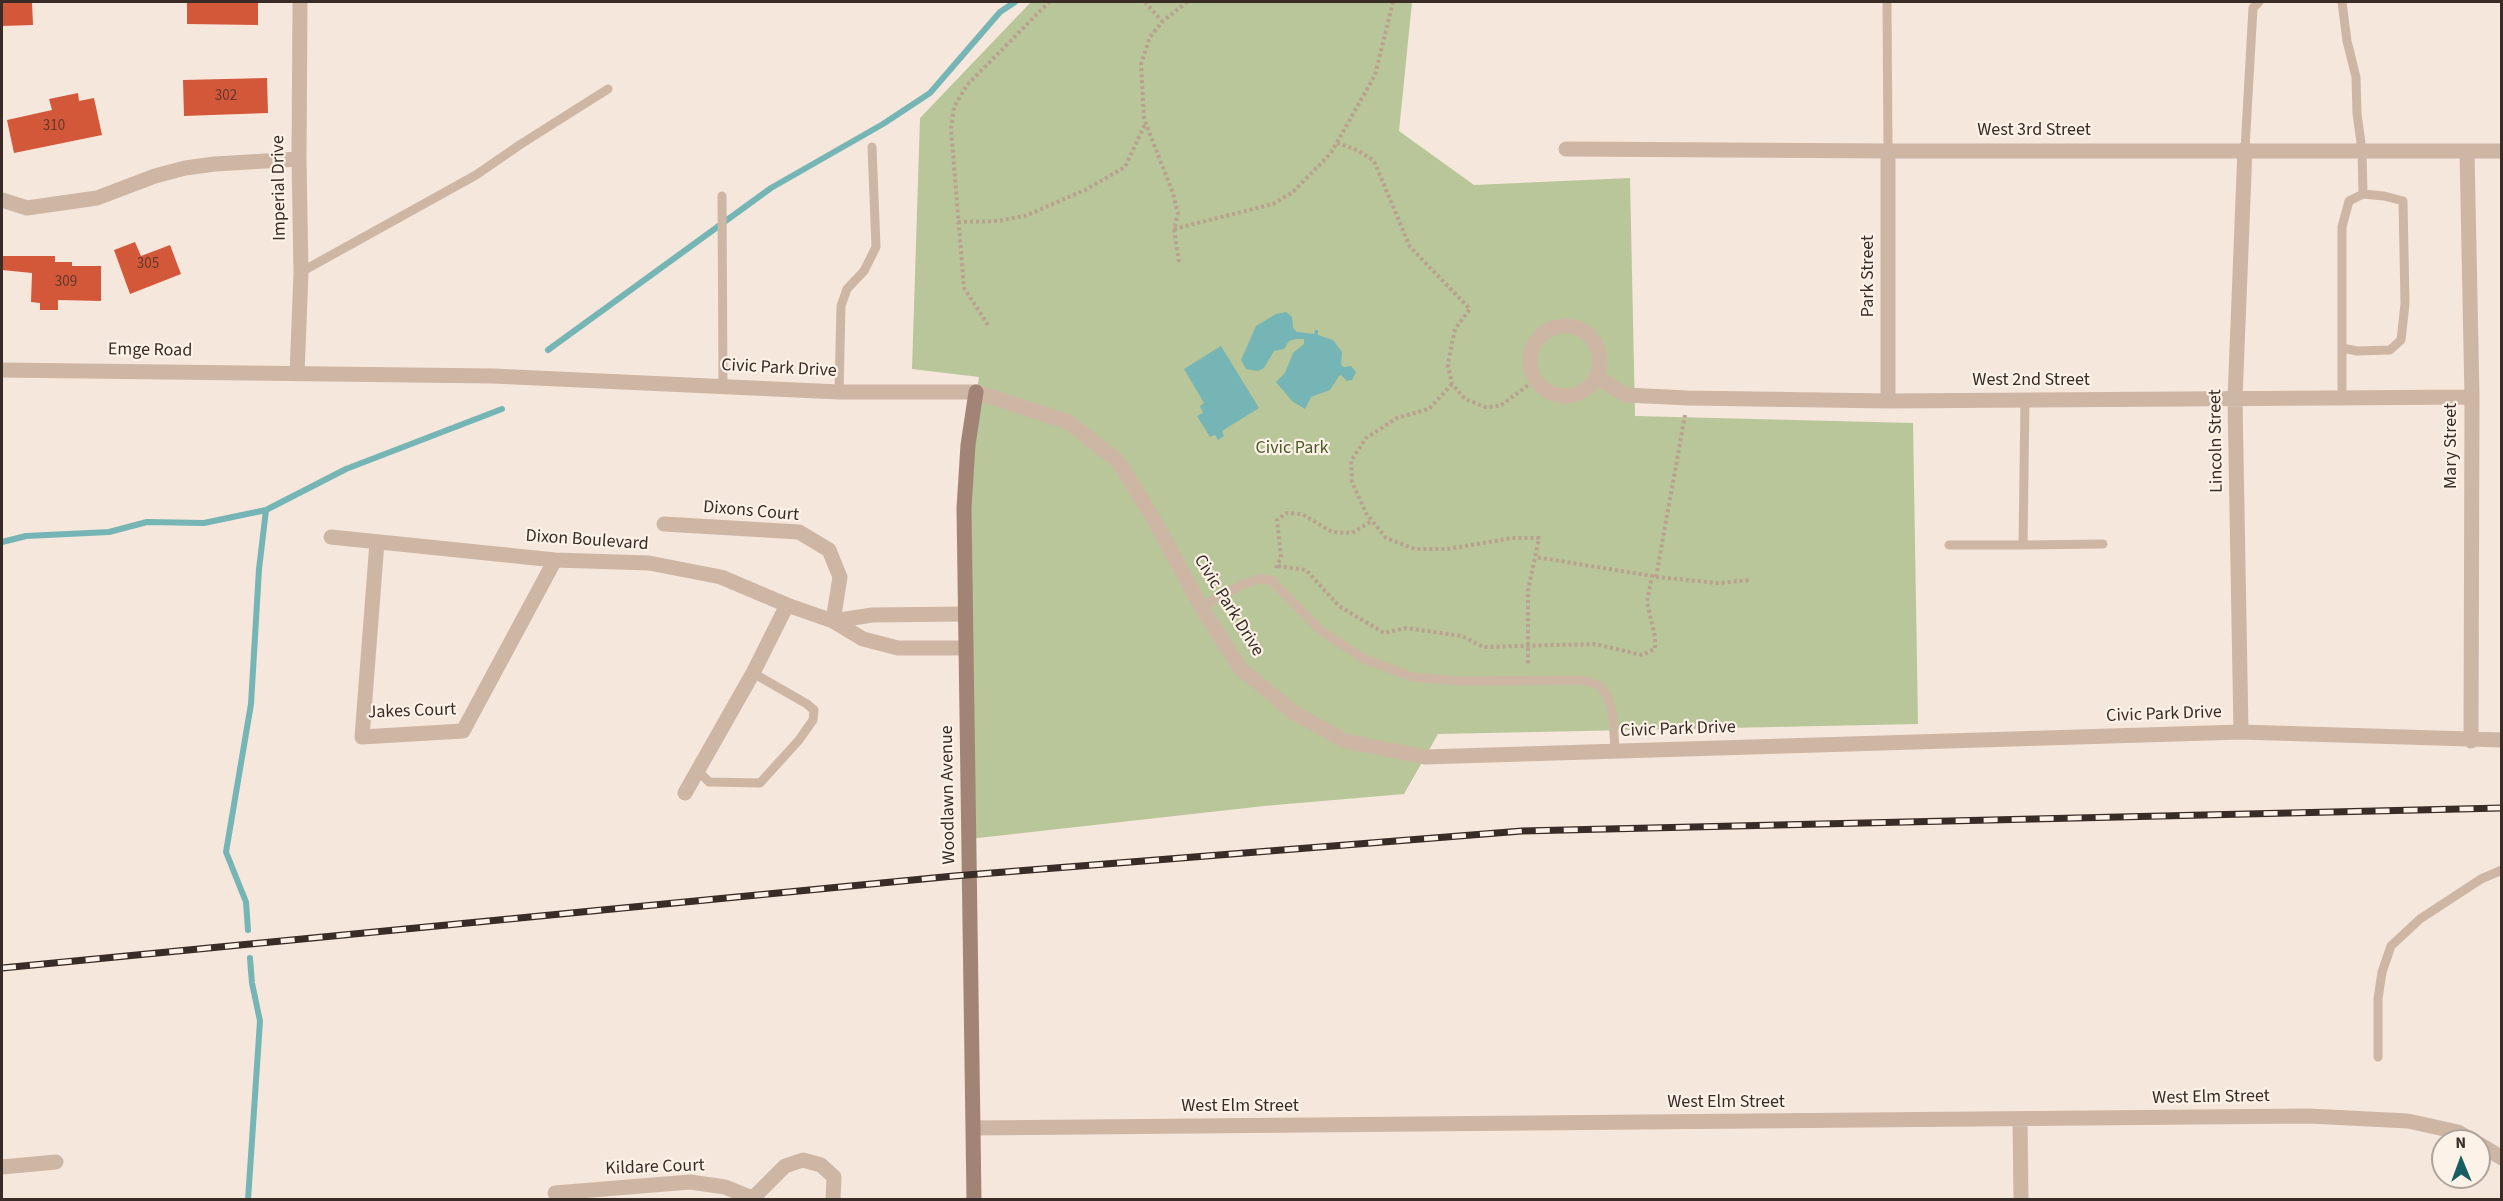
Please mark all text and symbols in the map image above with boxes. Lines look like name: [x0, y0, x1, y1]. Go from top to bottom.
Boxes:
house number: 302: [215, 88, 237, 106]
house number: 310: [43, 118, 65, 136]
street label: West 3rd Street: [1977, 120, 2091, 142]
street label: Imperial Drive: [268, 135, 292, 241]
street label: Park Street: [1858, 235, 1880, 317]
house number: 305: [137, 256, 159, 274]
house number: 309: [55, 274, 77, 292]
street label: Emge Road: [108, 339, 192, 363]
street label: Civic Park Drive: [721, 355, 837, 383]
street label: West 2nd Street: [1972, 370, 2090, 392]
street label: Lincoln Street: [2205, 389, 2229, 493]
street label: Mary Street: [2441, 403, 2463, 489]
park label: Civic Park: [1256, 438, 1328, 460]
street label: Dixons Court: [702, 497, 800, 527]
street label: Dixon Boulevard: [525, 526, 649, 556]
street label: Civic Park Drive: [1188, 551, 1268, 661]
street label: Jakes Court: [367, 700, 457, 724]
street label: Civic Park Drive: [2106, 702, 2222, 728]
street label: Civic Park Drive: [1620, 717, 1736, 743]
street label: Woodlawn Avenue: [937, 725, 961, 865]
street label: West Elm Street: [2152, 1086, 2270, 1110]
street label: West Elm Street: [1667, 1092, 1785, 1114]
street label: West Elm Street: [1181, 1096, 1299, 1118]
north arrow: [2431, 1129, 2491, 1189]
text: N: [2455, 1132, 2466, 1154]
street label: Kildare Court: [605, 1155, 705, 1181]

